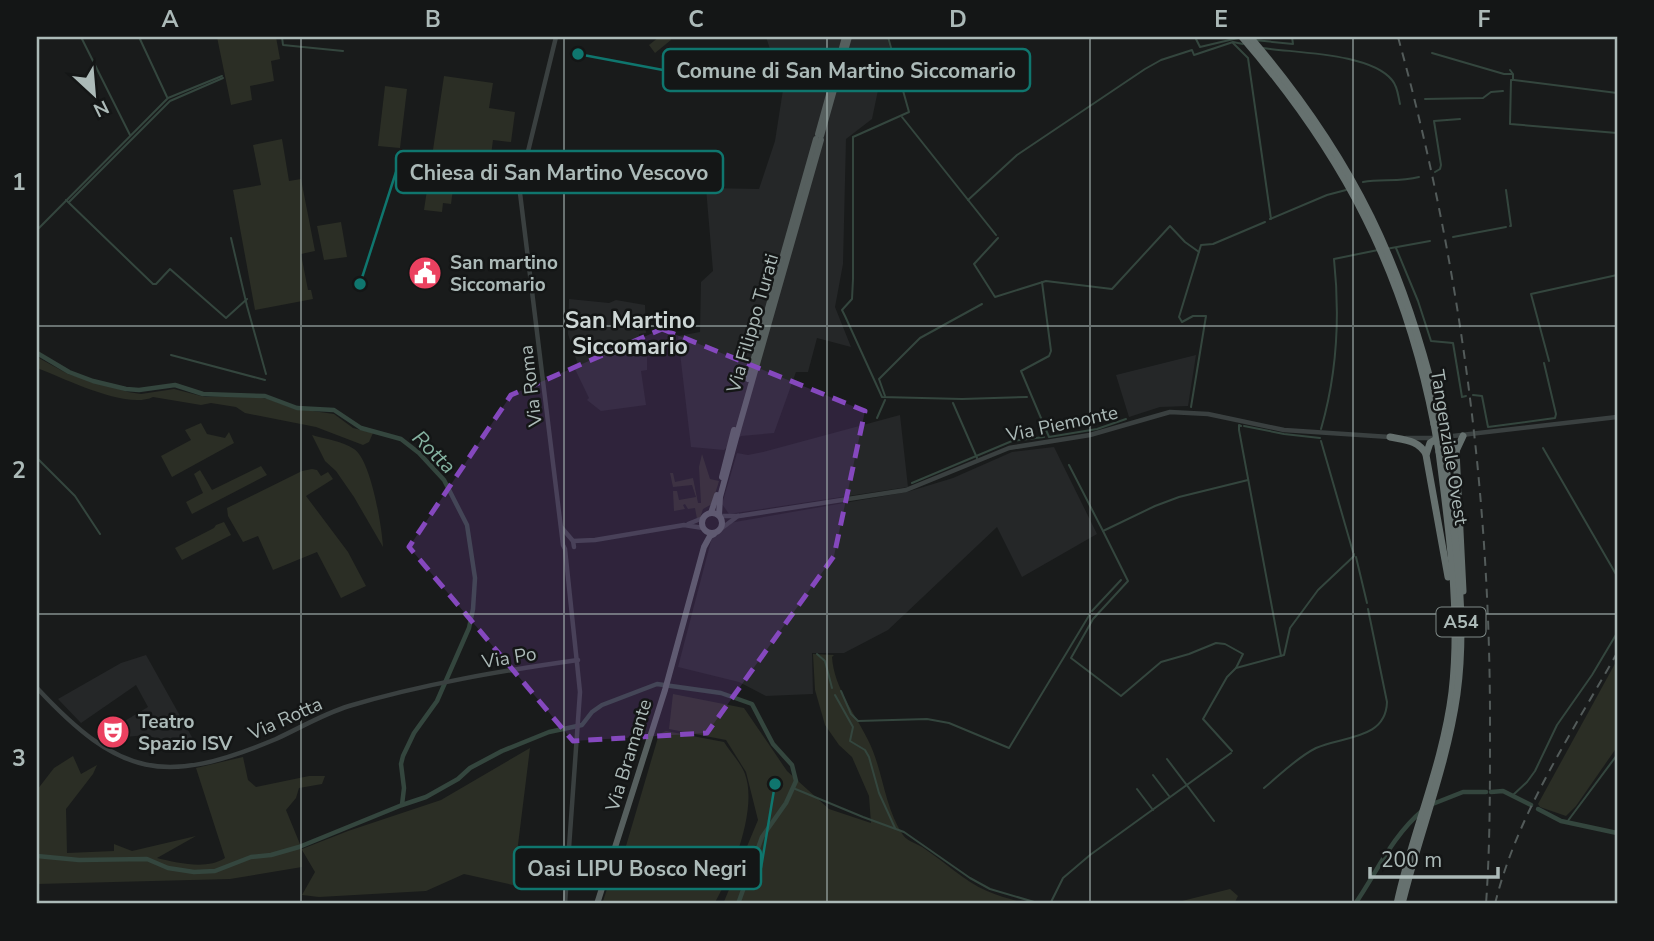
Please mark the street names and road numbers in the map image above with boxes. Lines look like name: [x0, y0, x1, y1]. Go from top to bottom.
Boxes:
street label: Via Filippo Turati: [720, 251, 785, 397]
street label: Via Roma: [513, 344, 549, 429]
street label: Tangenziale Ovest: [1424, 368, 1474, 527]
street label: Via Piemonte: [1003, 399, 1120, 449]
road number: A54: [1436, 608, 1486, 636]
street label: Via Po: [479, 641, 538, 675]
street label: Via Rotta: [243, 691, 327, 747]
street label: Via Bramante: [599, 696, 658, 815]

